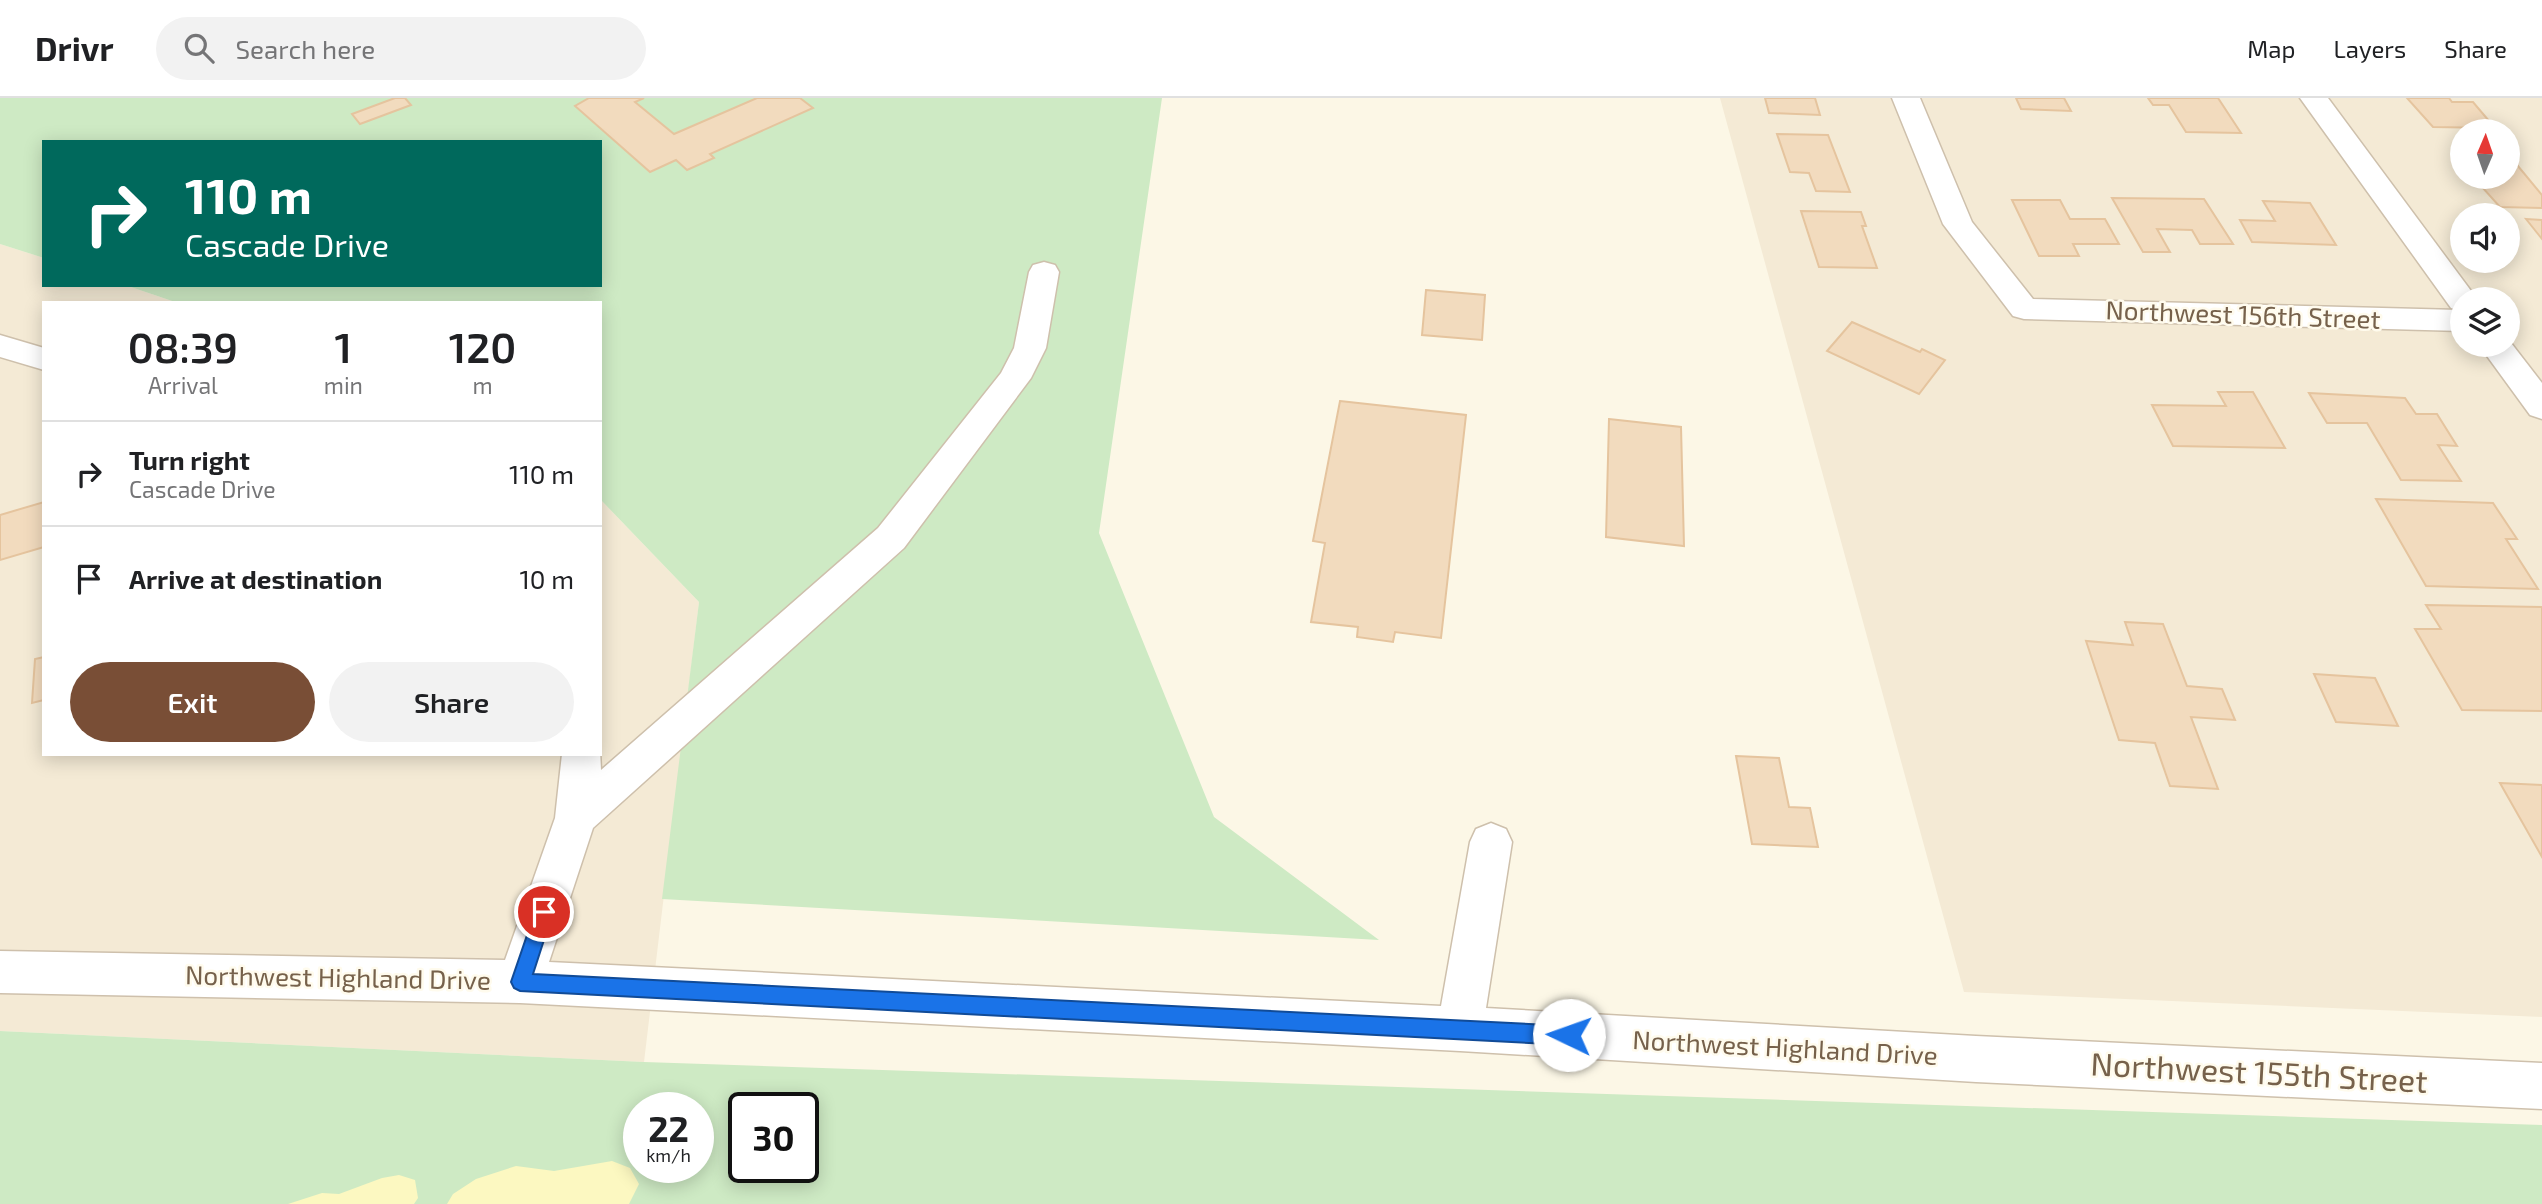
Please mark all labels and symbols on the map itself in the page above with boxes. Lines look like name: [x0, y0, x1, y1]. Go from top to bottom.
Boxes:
north arrow: [2450, 119, 2520, 189]
street label: Northwest 156th Street: [2105, 293, 2381, 334]
pin: [514, 882, 574, 942]
street label: Northwest Highland Drive: [185, 958, 491, 995]
position arrow: [1532, 998, 1606, 1072]
street label: Northwest Highland Drive: [1632, 1023, 1939, 1070]
street label: Northwest 155th Street: [2090, 1043, 2429, 1099]
speed limit sign: 30: [728, 1092, 819, 1183]

